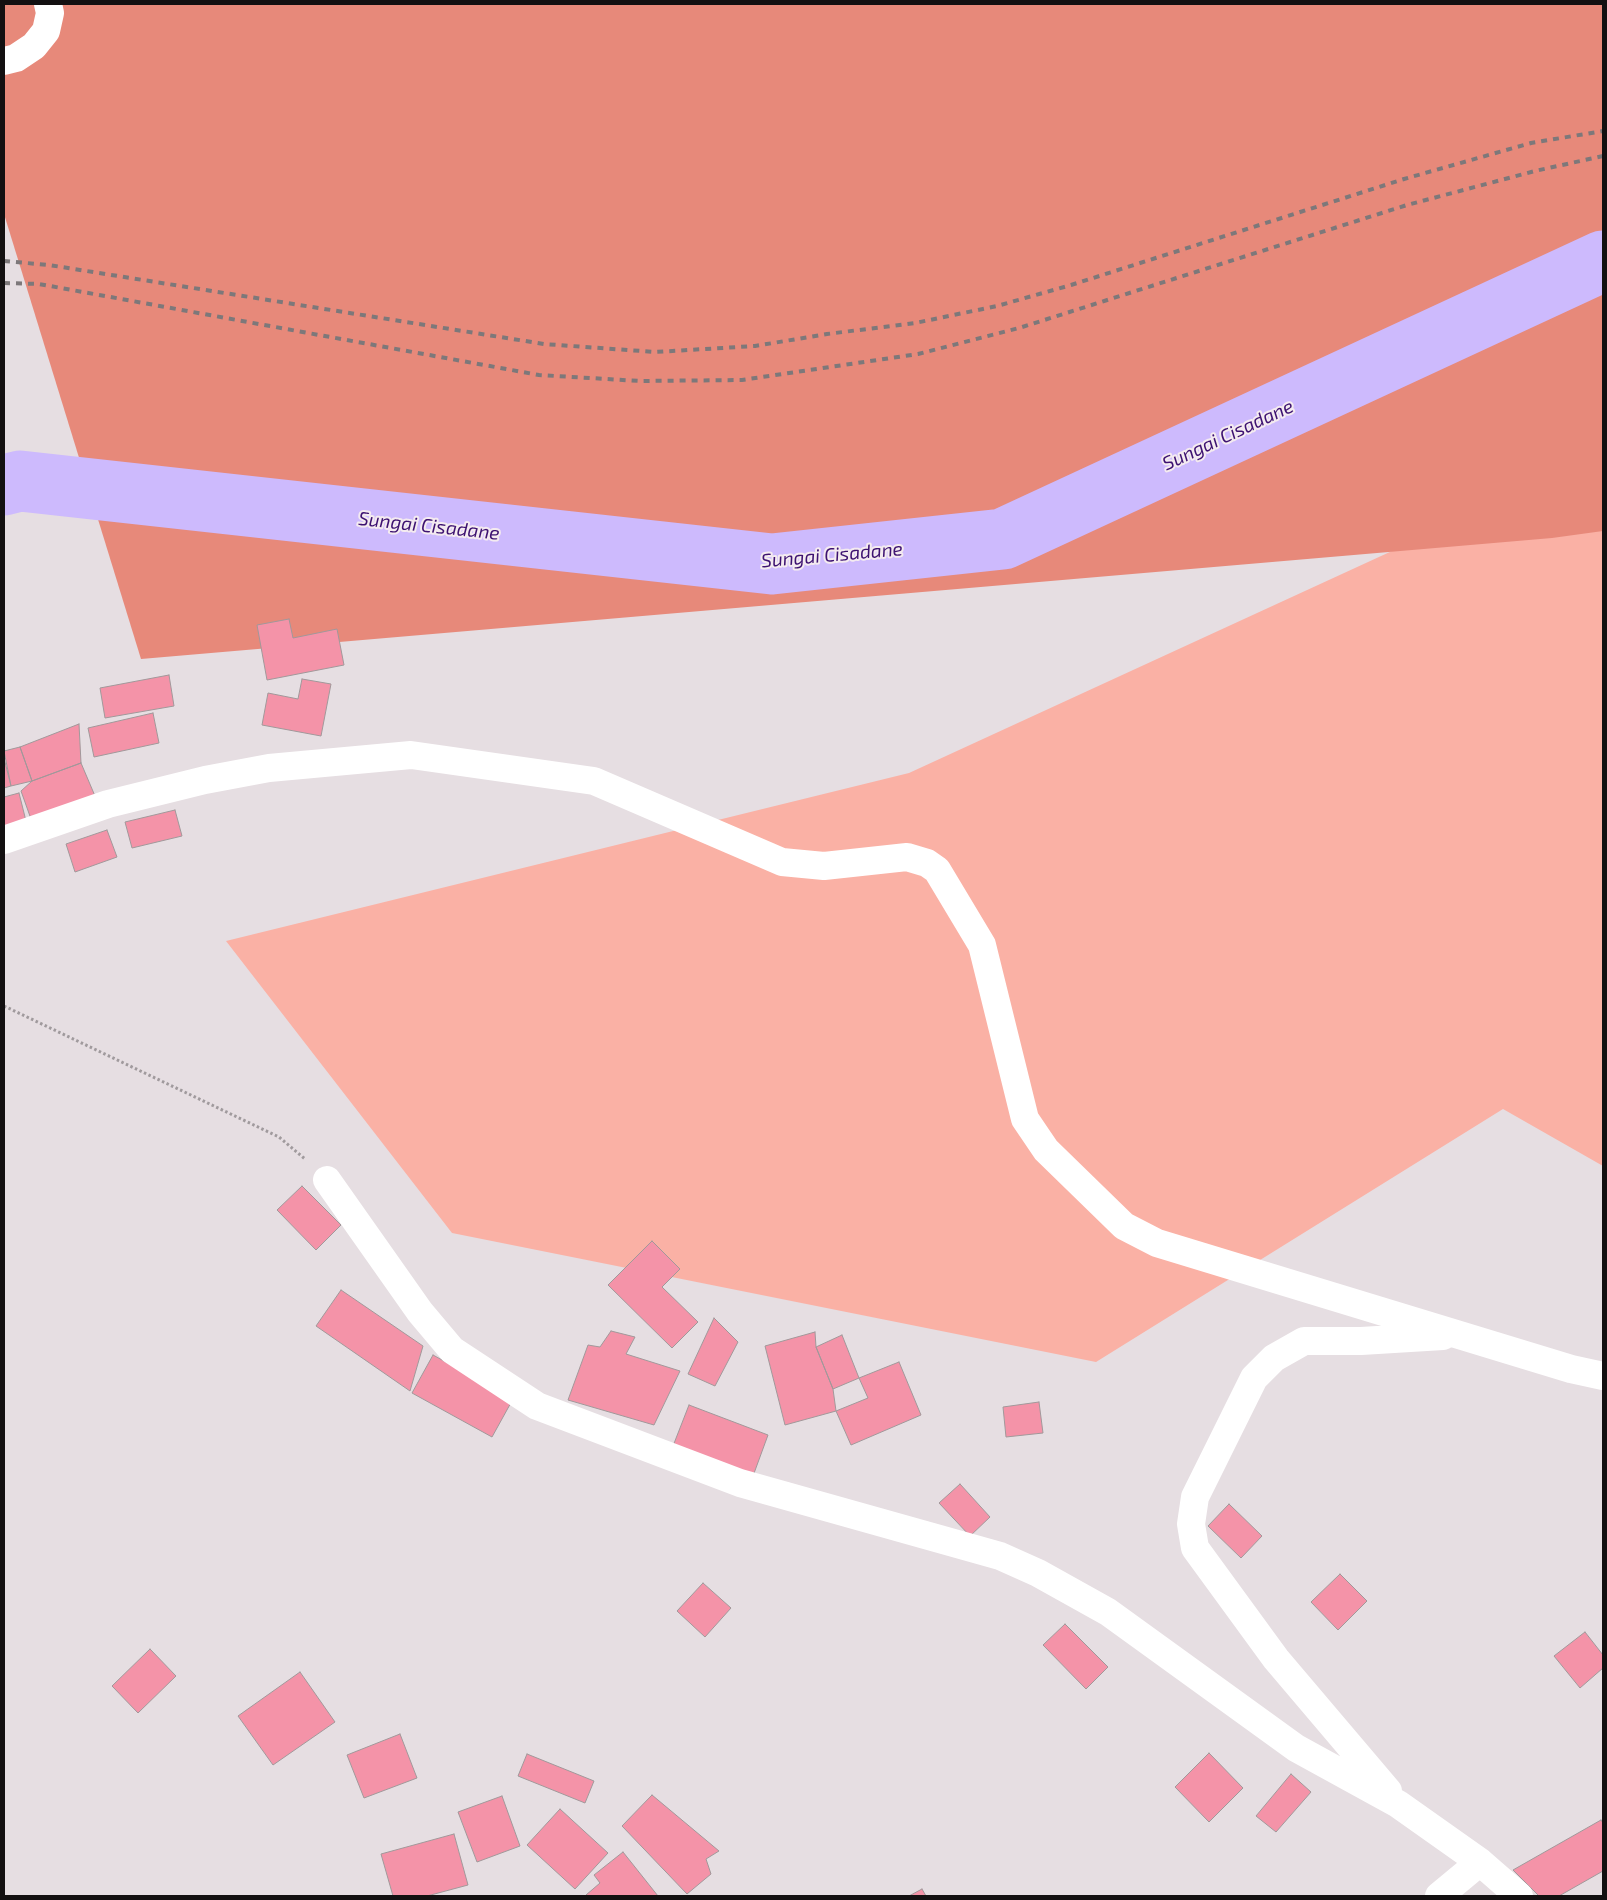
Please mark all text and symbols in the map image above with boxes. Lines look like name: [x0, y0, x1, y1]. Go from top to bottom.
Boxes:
water label: Sungai Cisadane: [1159, 395, 1297, 475]
water label: Sungai Cisadane: [357, 507, 501, 545]
water label: Sungai Cisadane: [760, 537, 904, 573]

